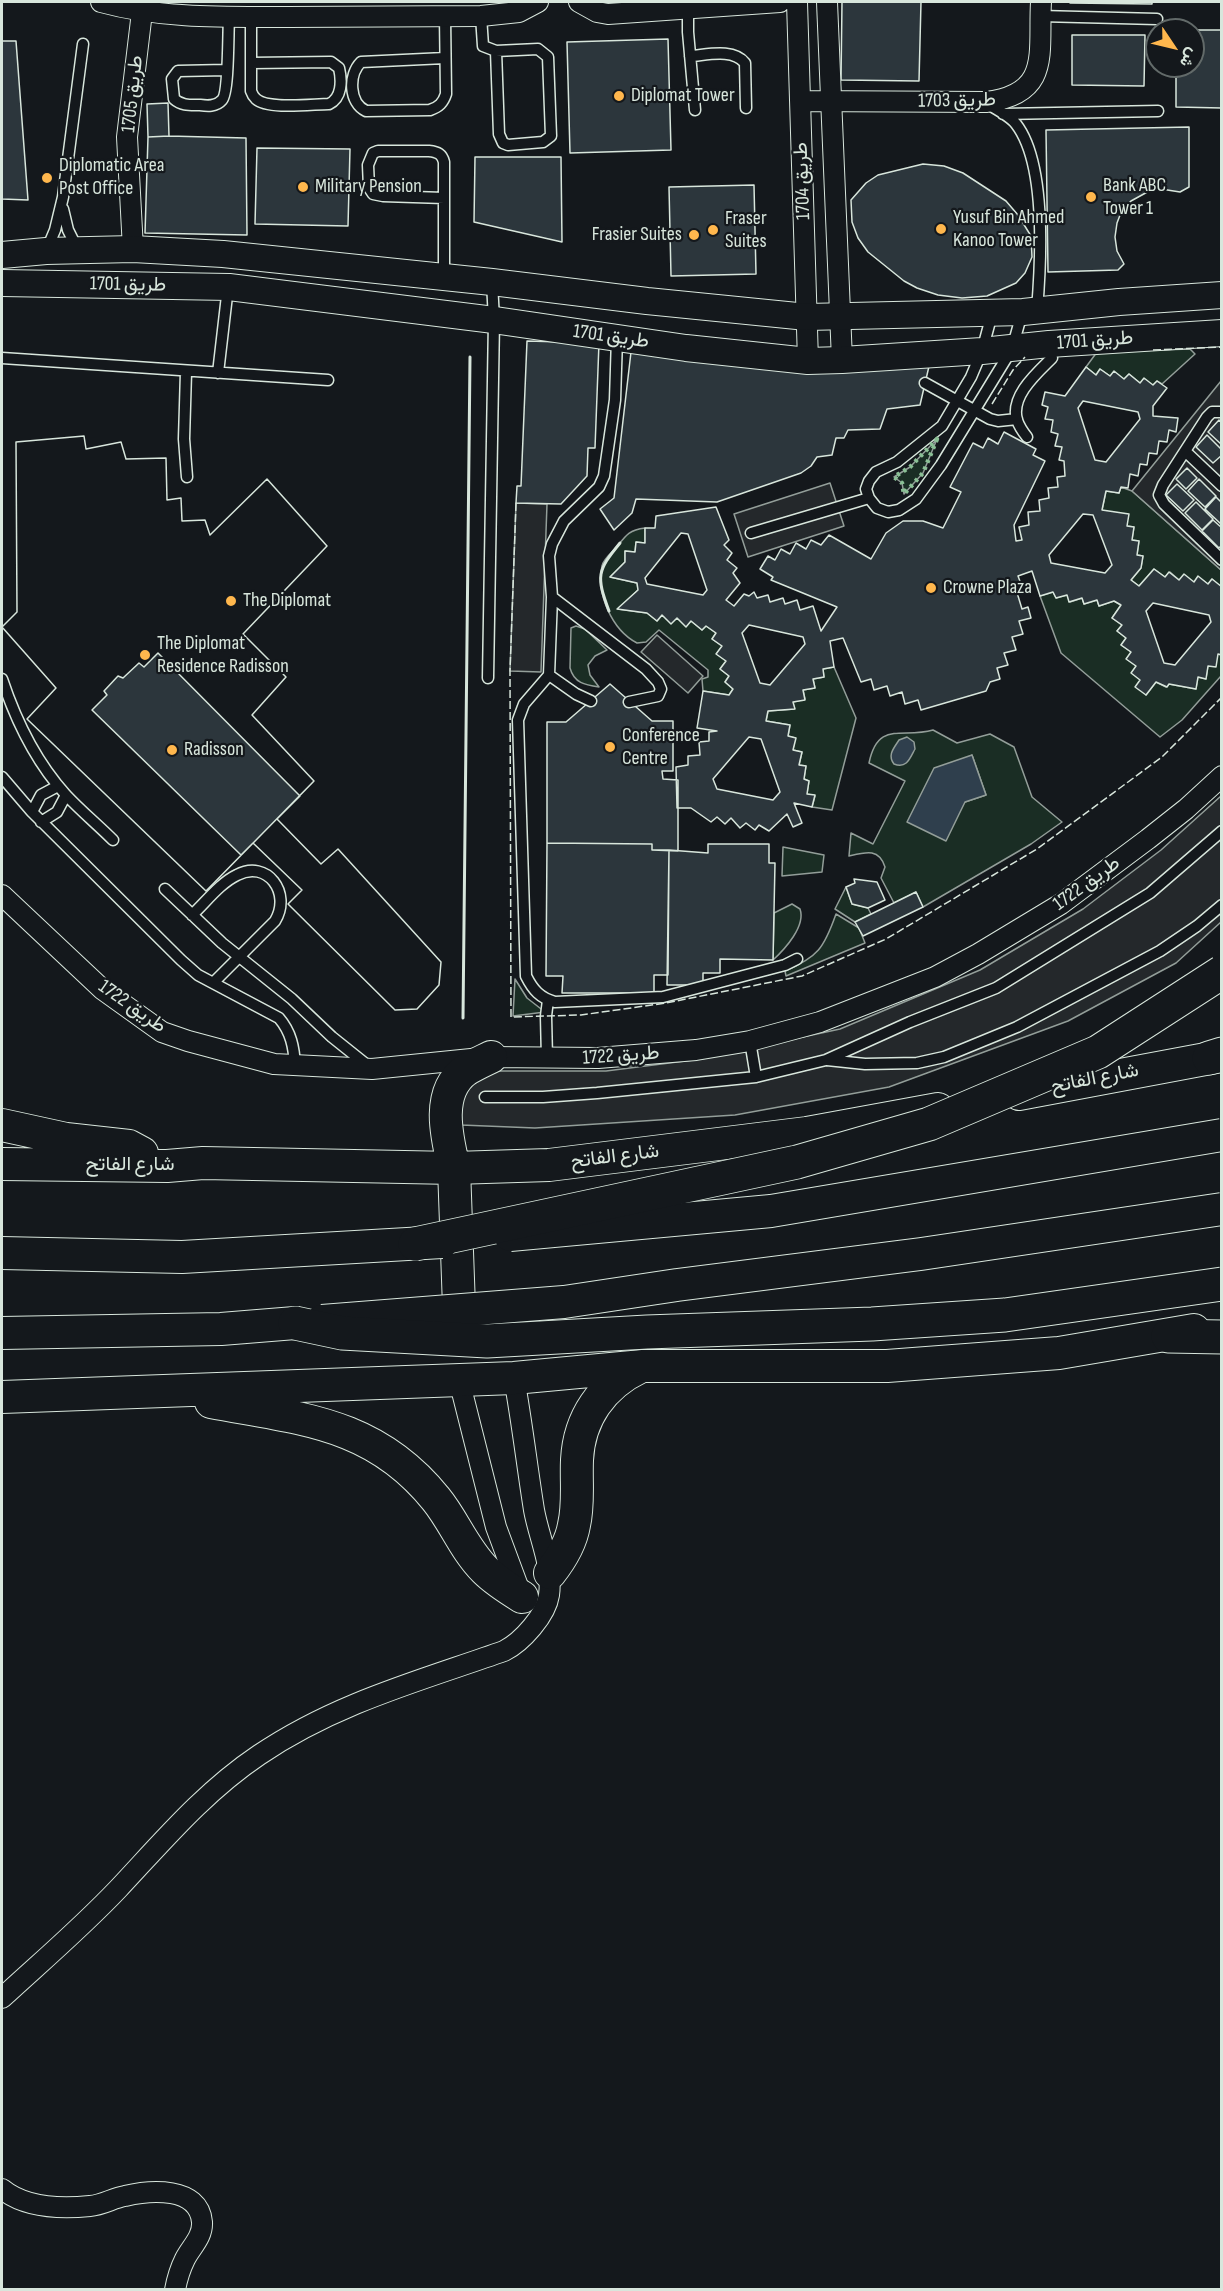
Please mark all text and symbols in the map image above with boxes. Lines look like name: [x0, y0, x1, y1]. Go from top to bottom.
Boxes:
north arrow: [1145, 18, 1205, 78]
text: ش: [1175, 44, 1202, 71]
street label: طريق 1705: [117, 54, 149, 134]
place label: Diplomat Tower: [631, 84, 735, 108]
street label: طريق 1703: [918, 88, 996, 114]
marker: Diplomat Tower: [612, 89, 626, 103]
street label: طريق 1704: [790, 142, 816, 220]
place label: Diplomatic Area Post Office: [59, 154, 164, 201]
marker: Diplomatic Area Post Office: [40, 171, 54, 185]
place label: Bank ABC Tower 1: [1103, 174, 1166, 221]
place label: Military Pension: [315, 175, 422, 199]
marker: Military Pension: [296, 180, 310, 194]
marker: Bank ABC Tower 1: [1084, 190, 1098, 204]
place label: Yusuf Bin Ahmed Kanoo Tower: [953, 206, 1064, 253]
place label: Fraser Suites: [725, 207, 767, 254]
marker: Yusuf Bin Ahmed Kanoo Tower: [934, 222, 948, 236]
place label: Frasier Suites: [592, 223, 682, 247]
marker: Fraser Suites: [706, 223, 720, 237]
marker: Frasier Suites: [687, 228, 701, 242]
street label: طريق 1701: [90, 272, 166, 298]
street label: طريق 1701: [572, 320, 650, 354]
street label: طريق 1701: [1056, 326, 1134, 356]
place label: Crowne Plaza: [943, 576, 1032, 600]
marker: Crowne Plaza: [924, 581, 938, 595]
place label: The Diplomat: [243, 589, 331, 613]
marker: The Diplomat: [224, 594, 238, 608]
place label: The Diplomat Residence Radisson: [157, 632, 289, 679]
marker: The Diplomat Residence Radisson: [138, 648, 152, 662]
place label: Conference Centre: [622, 724, 700, 771]
place label: Radisson: [184, 738, 244, 762]
marker: Conference Centre: [603, 740, 617, 754]
marker: Radisson: [165, 743, 179, 757]
street label: طريق 1722: [1049, 852, 1125, 916]
street label: طريق 1722: [94, 975, 170, 1039]
street label: طريق 1722: [582, 1041, 660, 1071]
street label: شارع الفاتح: [1049, 1059, 1141, 1099]
street label: شارع الفاتح: [569, 1140, 661, 1174]
street label: شارع الفاتح: [86, 1153, 174, 1177]

